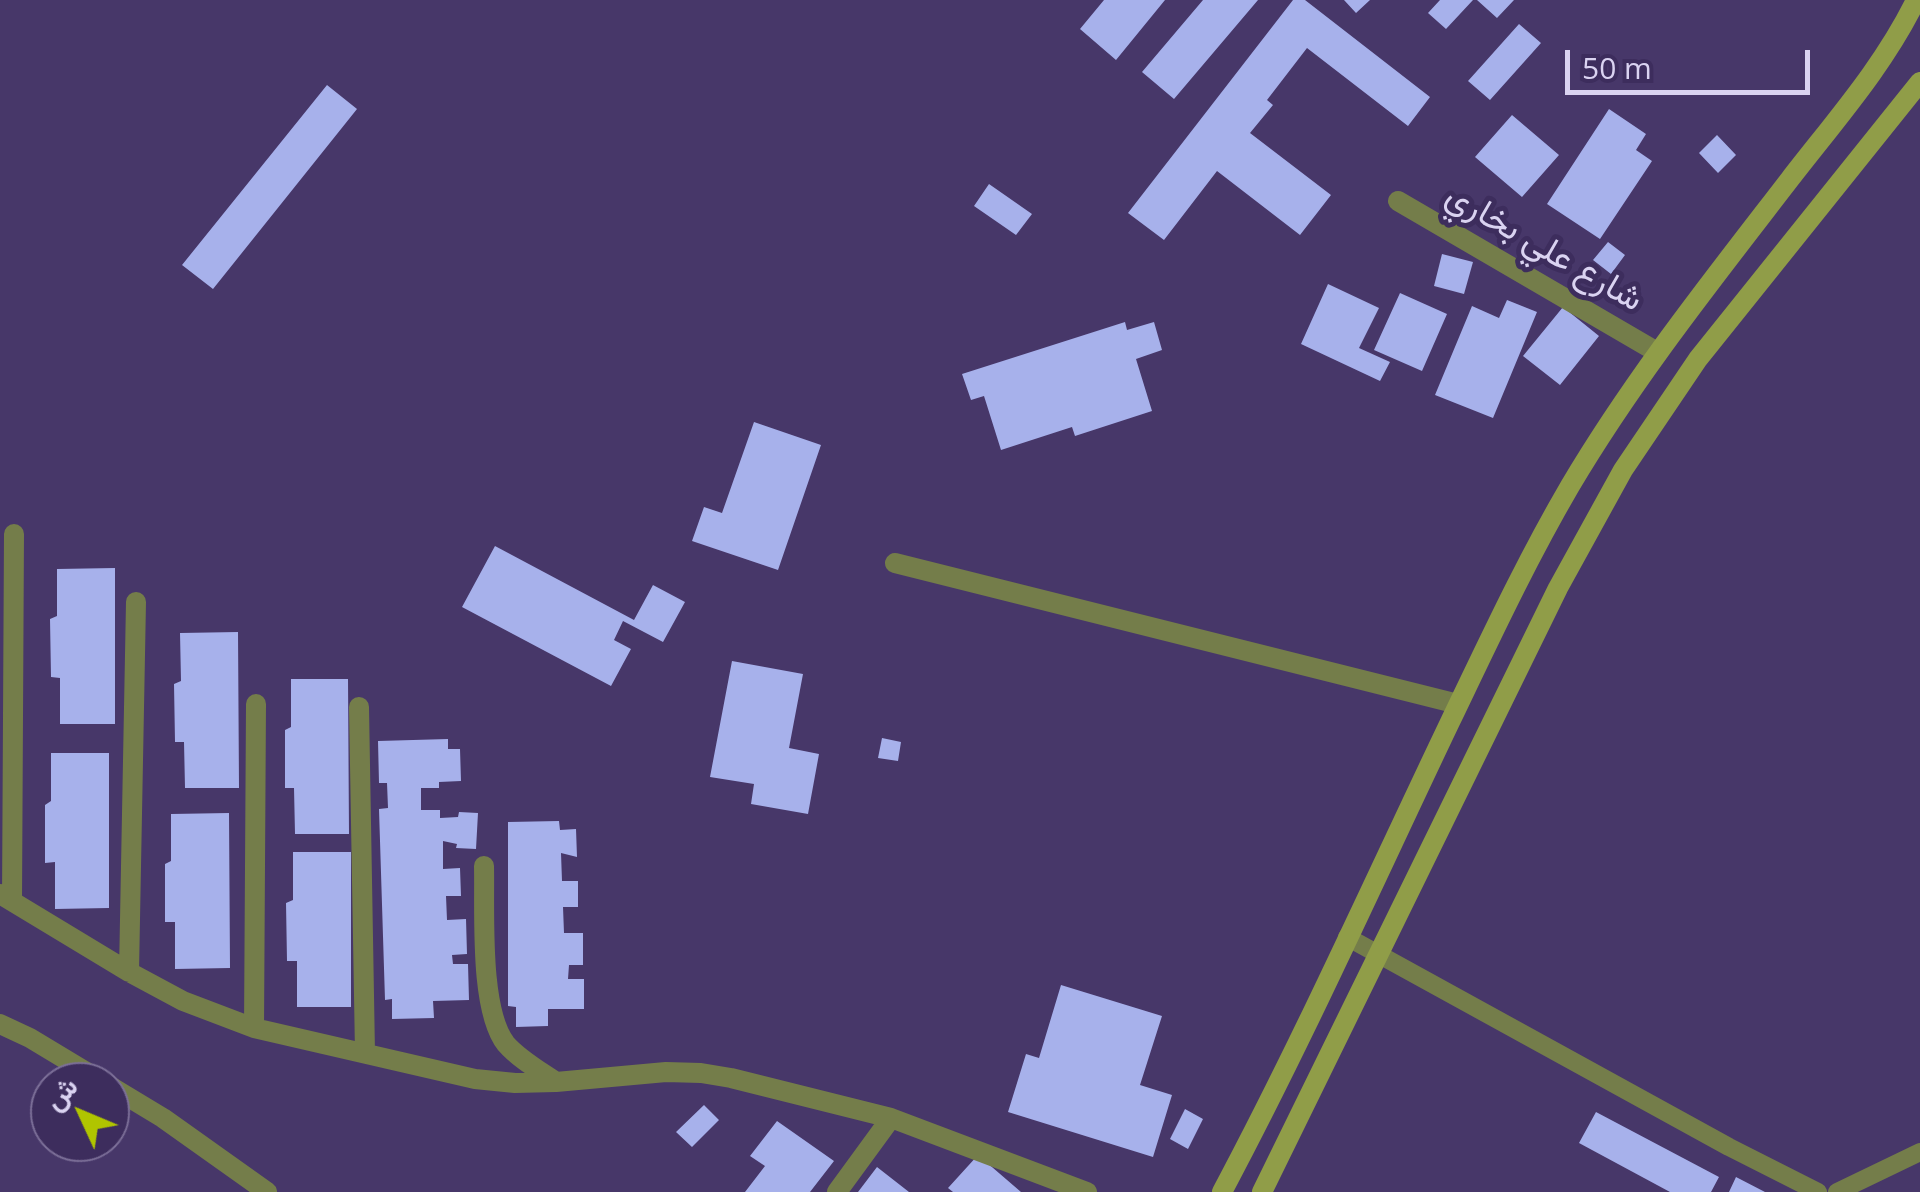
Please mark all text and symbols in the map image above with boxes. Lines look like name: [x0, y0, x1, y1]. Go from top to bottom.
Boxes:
scale bar: [1570, 30, 1815, 92]
text: 50 m: [1582, 47, 1652, 88]
street label: شارع علي بخاري: [1438, 175, 1650, 321]
north arrow: [30, 1062, 130, 1162]
text: ش: [35, 1067, 85, 1118]

